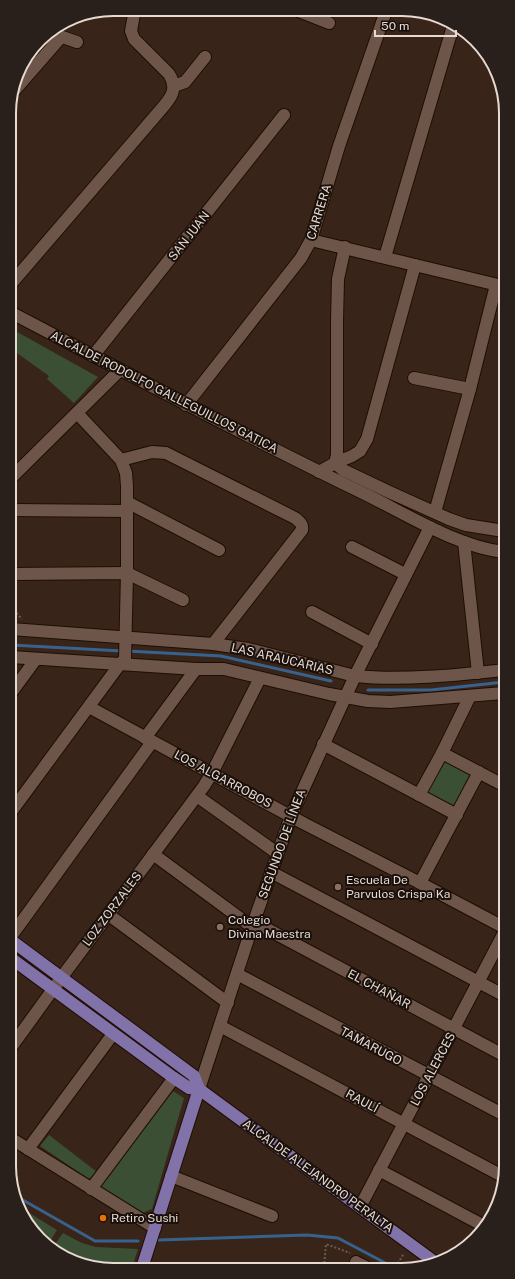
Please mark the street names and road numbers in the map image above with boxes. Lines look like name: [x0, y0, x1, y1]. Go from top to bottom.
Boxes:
street label: CARRERA: [304, 182, 334, 241]
street label: SAN JUAN: [165, 209, 213, 263]
street label: ALCALDE RODOLFO GALLEGUILLOS GATICA: [48, 328, 280, 456]
street label: LAS ARAUCARIAS: [230, 640, 334, 678]
street label: LOS ALGARROBOS: [172, 747, 274, 811]
street label: SEGUNDO DE LÍNEA: [256, 787, 309, 901]
street label: LOZ ZORZALES: [80, 869, 144, 949]
street label: EL CHAÑAR: [345, 967, 413, 1011]
street label: TAMARUGO: [338, 1024, 404, 1068]
street label: LOS ALERCES: [408, 1030, 458, 1108]
street label: RAULÍ: [343, 1087, 381, 1116]
street label: ALCALDE ALEJANDRO PERALTA: [240, 1117, 396, 1236]

